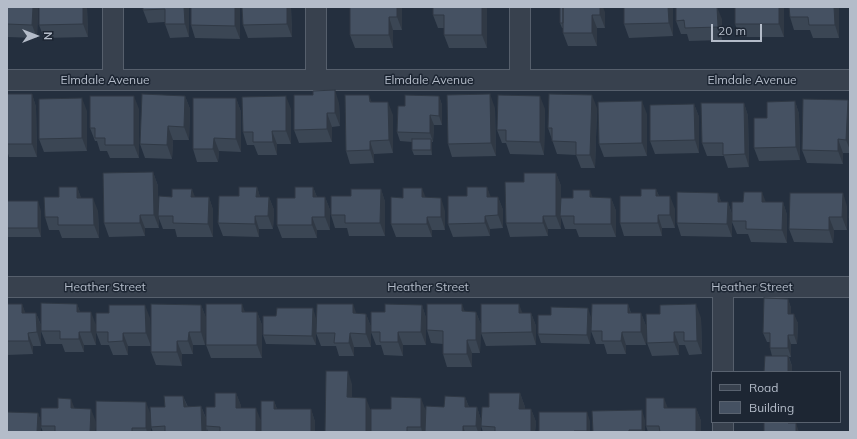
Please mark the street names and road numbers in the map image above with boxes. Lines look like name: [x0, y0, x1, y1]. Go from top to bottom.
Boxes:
street label: Elmdale Avenue: [60, 73, 150, 87]
street label: Elmdale Avenue: [384, 73, 474, 87]
street label: Elmdale Avenue: [707, 73, 797, 87]
street label: Heather Street: [64, 280, 146, 294]
street label: Heather Street: [387, 280, 469, 294]
street label: Heather Street: [711, 280, 793, 294]

